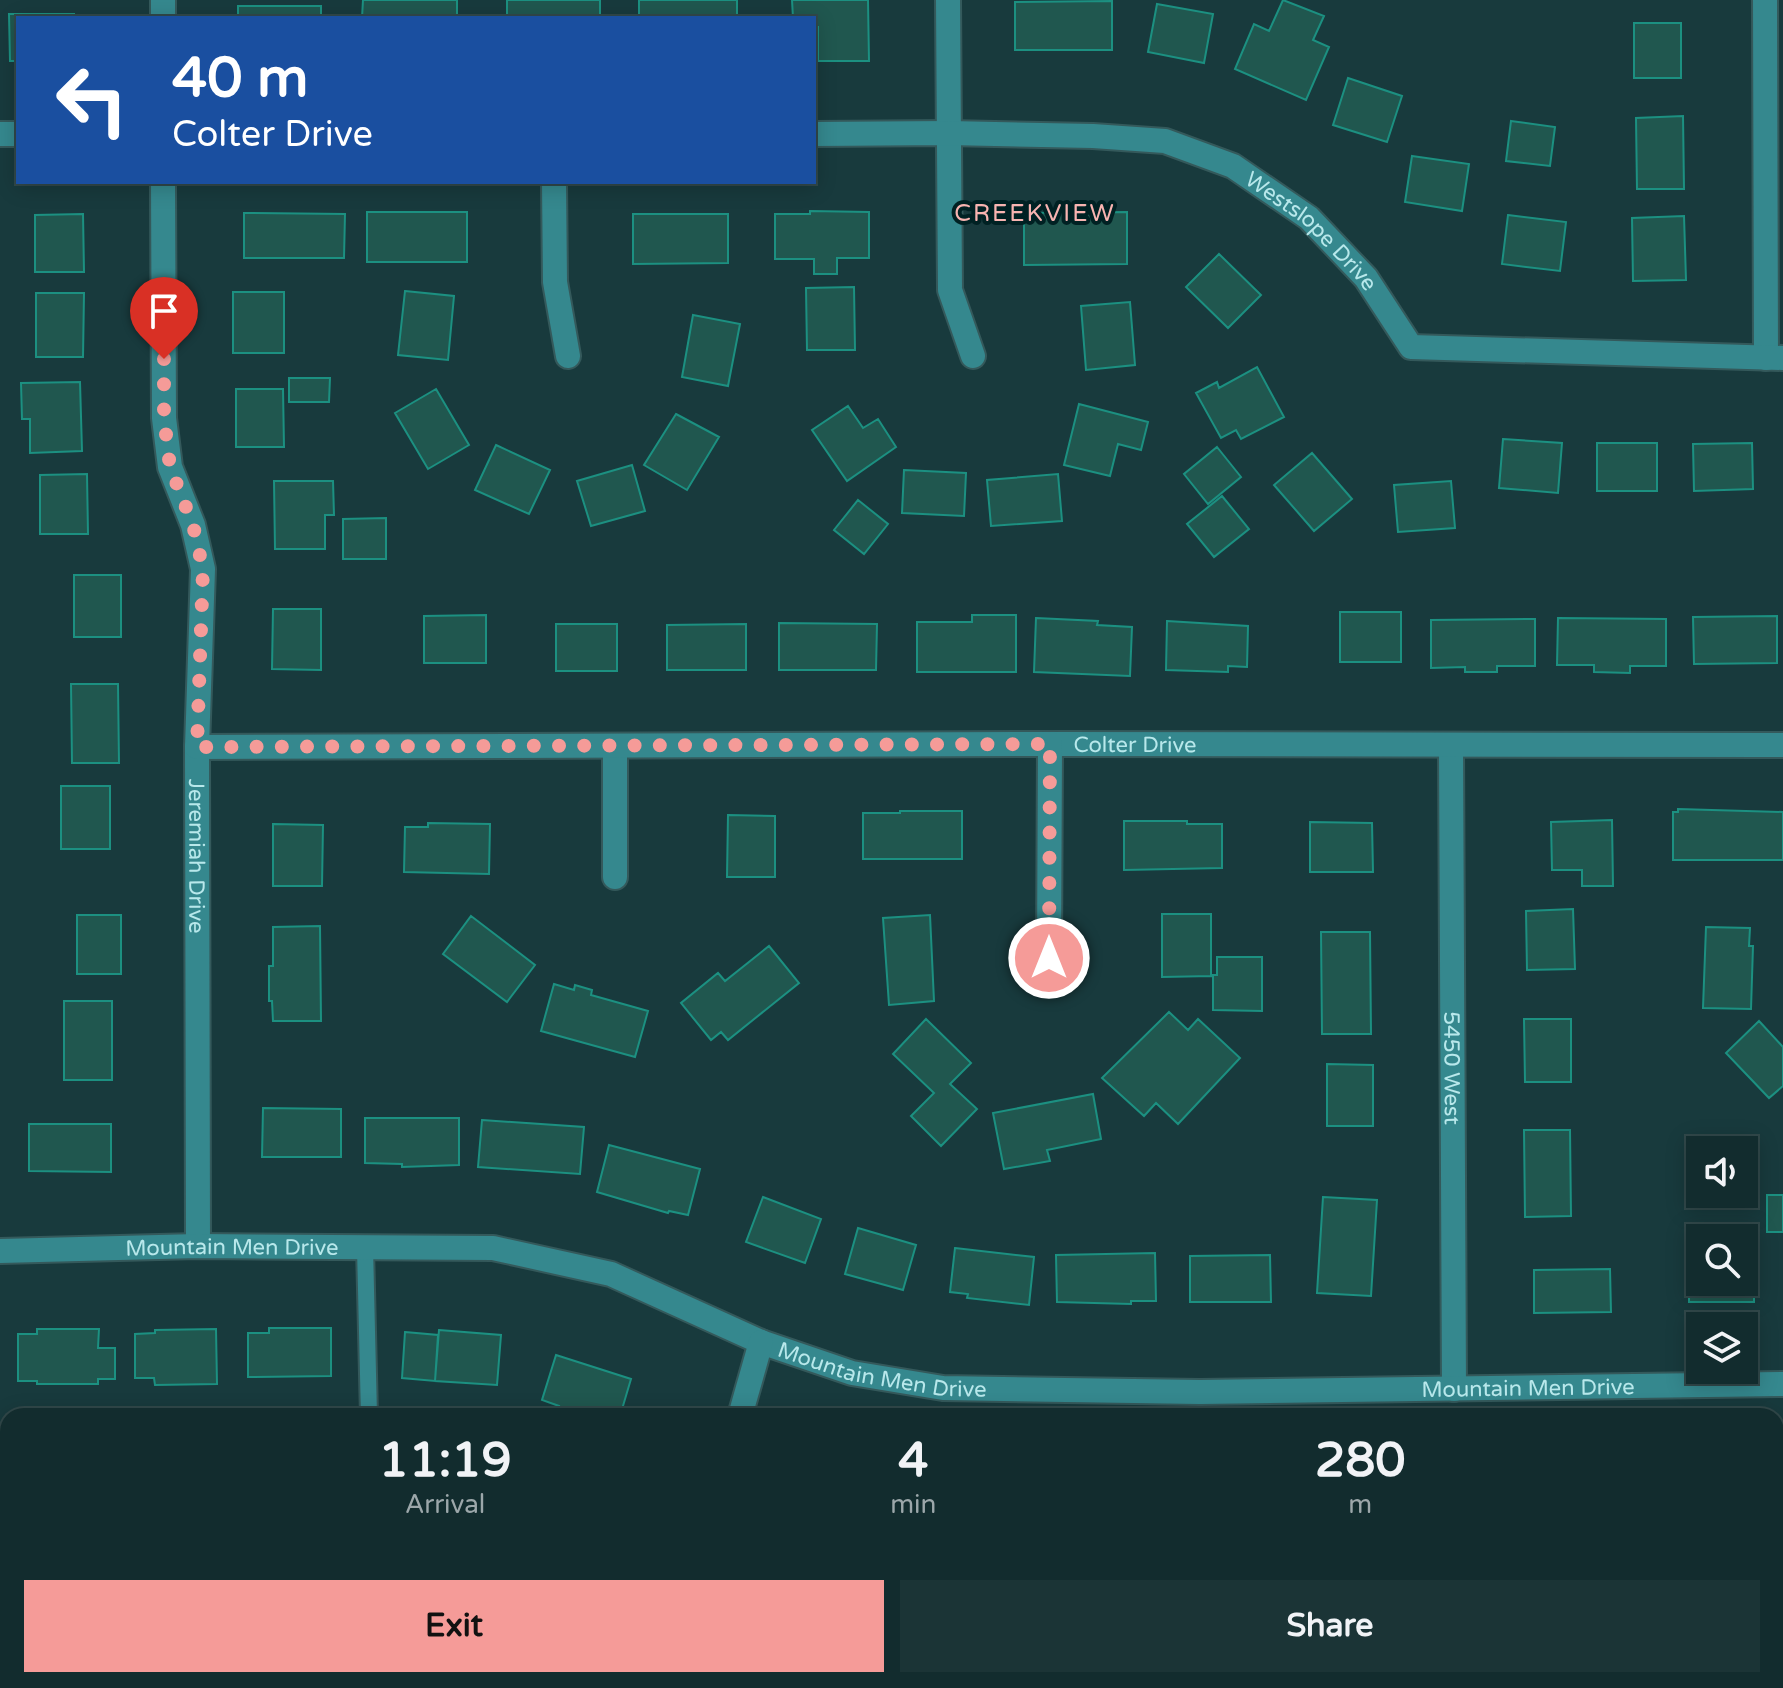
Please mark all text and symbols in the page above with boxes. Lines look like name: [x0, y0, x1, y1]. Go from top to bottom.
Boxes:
text: 40 m: [172, 45, 308, 112]
icon: left: [40, 48, 144, 152]
text: Colter Drive: [172, 113, 373, 156]
street label: Westslope Drive: [1240, 166, 1382, 295]
district label: CREEKVIEW: [954, 199, 1116, 228]
pin: [130, 277, 198, 359]
icon: arrive: [142, 289, 186, 333]
street label: Colter Drive: [1074, 732, 1196, 758]
street label: Jeremiah Drive: [183, 779, 209, 933]
position arrow: [1007, 916, 1091, 1000]
street label: 5450 West: [1438, 1011, 1465, 1125]
map controls: [1686, 1136, 1758, 1384]
button: sound: [1686, 1136, 1758, 1208]
button: search: [1686, 1224, 1758, 1296]
street label: Mountain Men Drive: [125, 1234, 339, 1262]
button: layers: [1686, 1312, 1758, 1384]
street label: Mountain Men Drive: [774, 1337, 987, 1403]
street label: Mountain Men Drive: [1421, 1374, 1635, 1403]
text: 11:19: [379, 1432, 512, 1490]
text: 4: [898, 1432, 928, 1490]
text: 280: [1315, 1432, 1405, 1490]
text: Arrival: [405, 1489, 485, 1520]
text: min: [890, 1489, 936, 1520]
text: m: [1348, 1489, 1372, 1520]
button: Exit: [24, 1580, 884, 1672]
button: Share: [900, 1580, 1760, 1672]

